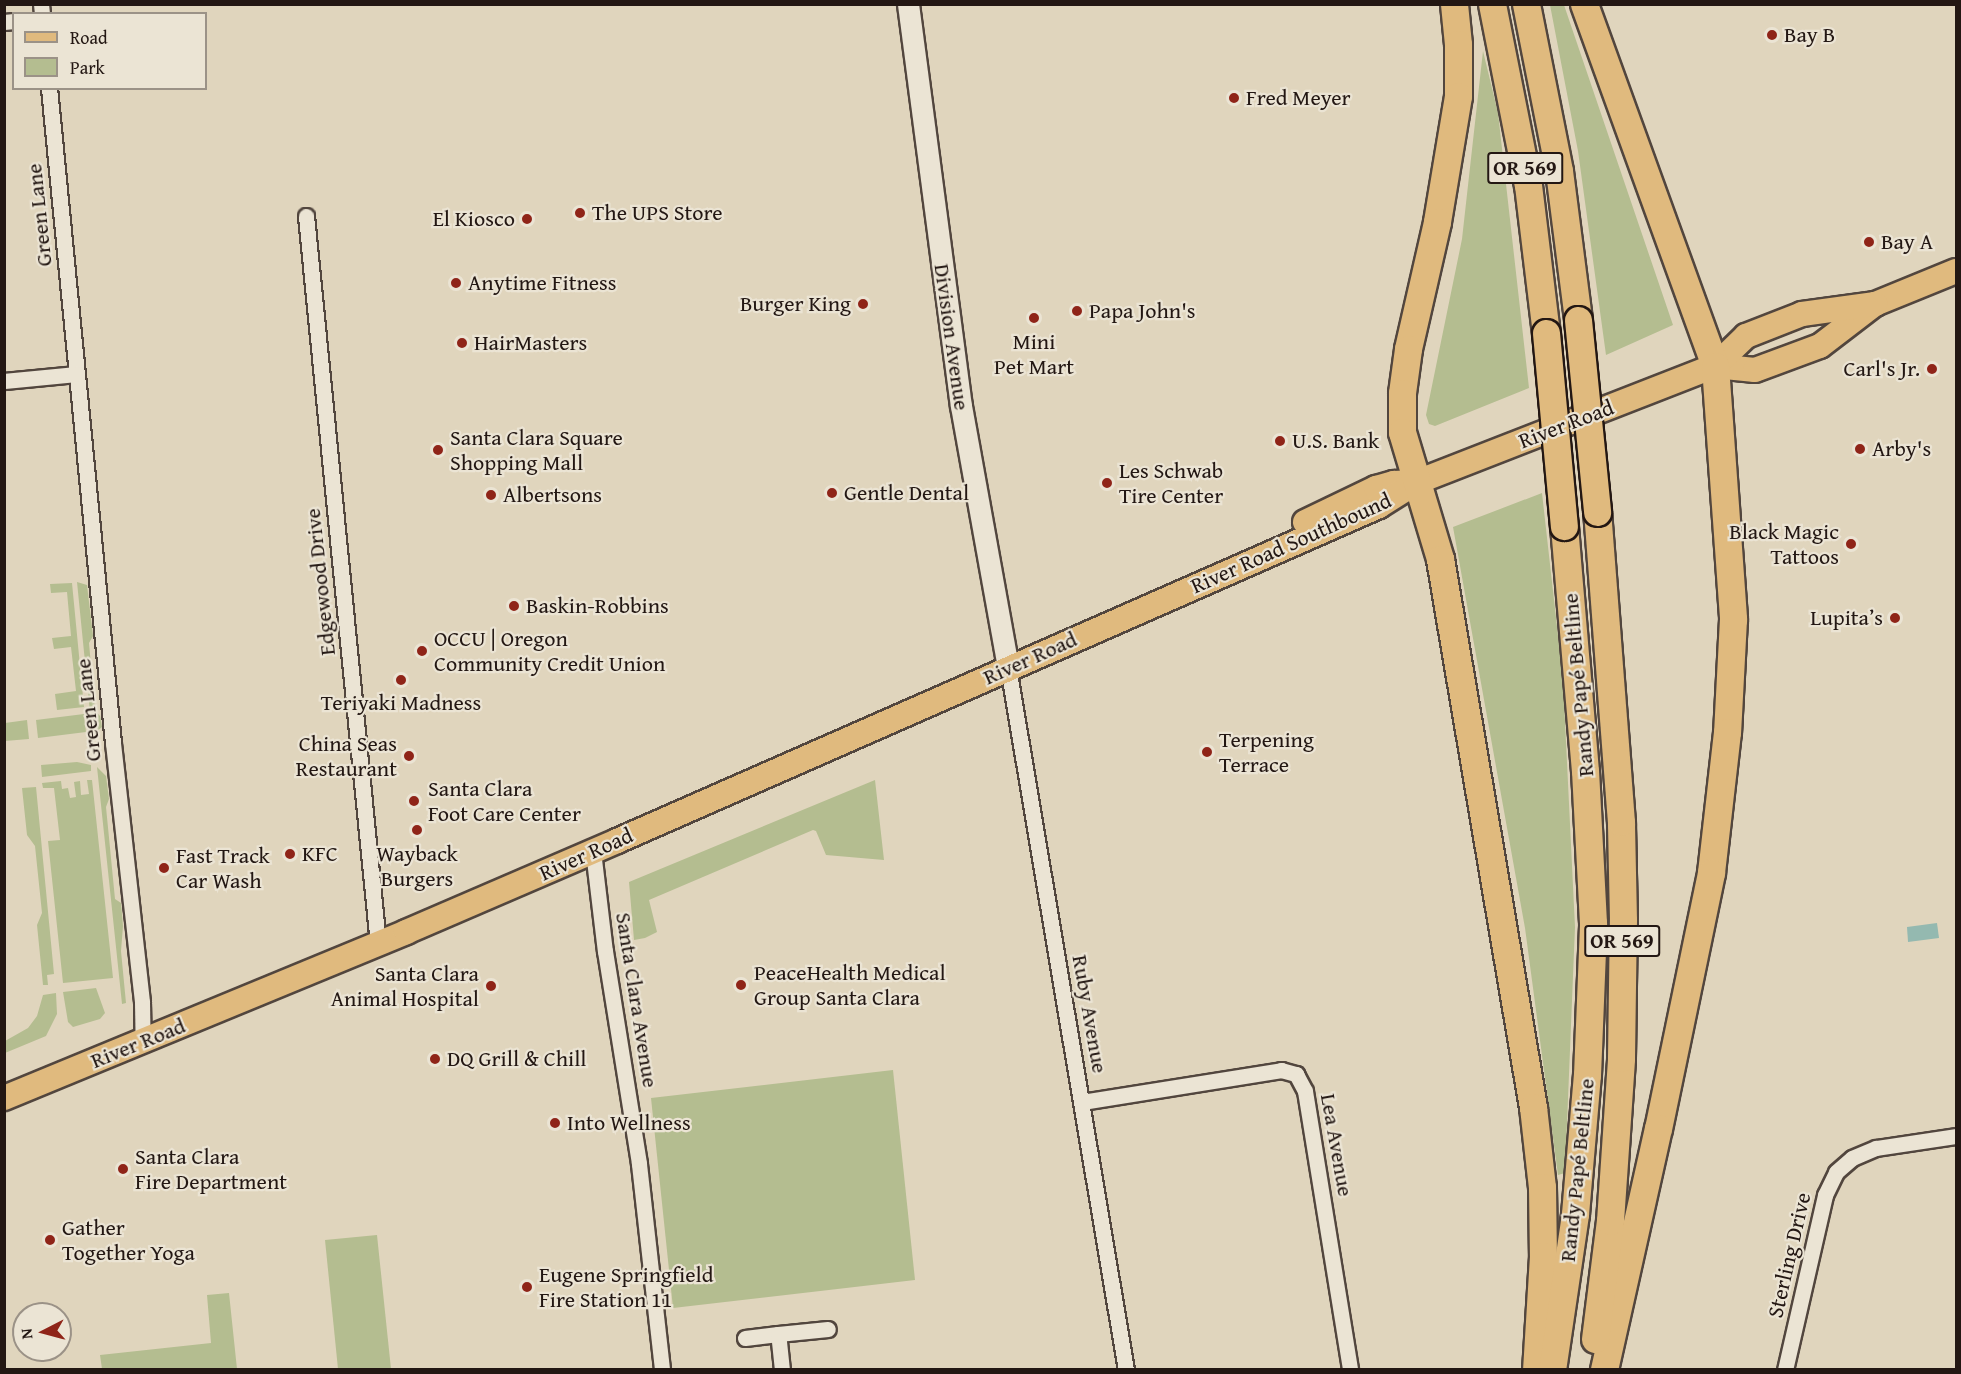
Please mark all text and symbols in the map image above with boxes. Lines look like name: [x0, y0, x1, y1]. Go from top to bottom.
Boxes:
legend: [12, 12, 207, 90]
place label: Bay B: [1784, 22, 1835, 48]
text: Road: [70, 24, 108, 51]
marker: Bay B: [1765, 28, 1779, 42]
text: Park: [70, 54, 105, 81]
place label: Fred Meyer: [1246, 85, 1351, 111]
marker: Fred Meyer: [1227, 91, 1241, 105]
road number: OR 569: [1486, 150, 1564, 186]
street label: Green Lane: [20, 162, 58, 268]
place label: The UPS Store: [592, 200, 723, 226]
place label: El Kiosco: [433, 206, 515, 232]
marker: The UPS Store: [573, 206, 587, 220]
marker: El Kiosco: [520, 212, 534, 226]
place label: Bay A: [1881, 229, 1933, 255]
marker: Bay A: [1862, 235, 1876, 249]
street label: Division Avenue: [929, 262, 975, 412]
place label: Anytime Fitness: [468, 270, 617, 296]
marker: Anytime Fitness: [449, 276, 463, 290]
place label: Burger King: [740, 291, 851, 317]
marker: Burger King: [856, 297, 870, 311]
place label: Papa John's: [1089, 298, 1196, 324]
marker: Papa John's: [1070, 304, 1084, 318]
marker: Mini Pet Mart: [1027, 311, 1041, 325]
place label: Mini Pet Mart: [994, 328, 1074, 380]
place label: HairMasters: [474, 330, 587, 356]
marker: HairMasters: [455, 336, 469, 350]
place label: Carl's Jr.: [1843, 356, 1920, 382]
marker: Carl's Jr.: [1925, 362, 1939, 376]
street label: River Road: [1515, 394, 1617, 454]
place label: Santa Clara Square Shopping Mall: [450, 424, 623, 476]
place label: U.S. Bank: [1292, 428, 1379, 454]
marker: U.S. Bank: [1273, 434, 1287, 448]
place label: Arby's: [1872, 436, 1931, 462]
marker: Arby's: [1853, 442, 1867, 456]
marker: Santa Clara Square Shopping Mall: [431, 443, 445, 457]
place label: Les Schwab Tire Center: [1119, 457, 1223, 508]
marker: Les Schwab Tire Center: [1100, 476, 1114, 490]
place label: Gentle Dental: [844, 480, 969, 506]
place label: Albertsons: [503, 482, 602, 508]
marker: Gentle Dental: [825, 486, 839, 500]
street label: River Road Southbound: [1187, 487, 1395, 599]
marker: Albertsons: [484, 488, 498, 502]
street label: Edgewood Drive: [299, 507, 341, 657]
place label: Black Magic Tattoos: [1729, 518, 1839, 570]
marker: Black Magic Tattoos: [1844, 537, 1858, 551]
street label: Randy Papé Beltline: [1557, 592, 1599, 778]
place label: Baskin-Robbins: [526, 593, 669, 619]
marker: Baskin-Robbins: [507, 599, 521, 613]
place label: Lupita’s: [1810, 605, 1883, 631]
marker: Lupita’s: [1888, 611, 1902, 625]
place label: OCCU | Oregon Community Credit Union: [434, 625, 665, 676]
street label: River Road: [979, 626, 1081, 690]
marker: OCCU | Oregon Community Credit Union: [415, 644, 429, 658]
street label: Green Lane: [69, 657, 107, 763]
marker: Teriyaki Madness: [394, 673, 408, 687]
place label: Teriyaki Madness: [321, 690, 481, 716]
place label: Terpening Terrace: [1219, 726, 1314, 778]
place label: China Seas Restaurant: [296, 730, 397, 782]
marker: Terpening Terrace: [1200, 745, 1214, 759]
marker: China Seas Restaurant: [402, 749, 416, 763]
place label: Santa Clara Foot Care Center: [428, 775, 581, 826]
marker: Santa Clara Foot Care Center: [405, 792, 423, 810]
street label: River Road: [535, 822, 637, 886]
marker: Wayback Burgers: [410, 823, 424, 837]
place label: Wayback Burgers: [376, 840, 458, 891]
place label: KFC: [302, 841, 338, 867]
place label: Fast Track Car Wash: [176, 842, 270, 894]
marker: KFC: [283, 847, 297, 861]
marker: Fast Track Car Wash: [157, 861, 171, 875]
street label: Santa Clara Avenue: [610, 911, 664, 1089]
road number: OR 569: [1583, 923, 1661, 959]
street label: Ruby Avenue: [1067, 953, 1113, 1075]
place label: PeaceHealth Medical Group Santa Clara: [754, 959, 946, 1010]
place label: Santa Clara Animal Hospital: [331, 960, 479, 1011]
marker: PeaceHealth Medical Group Santa Clara: [732, 976, 750, 994]
marker: Santa Clara Animal Hospital: [484, 979, 498, 993]
street label: River Road: [87, 1012, 189, 1074]
place label: DQ Grill & Chill: [447, 1046, 587, 1072]
marker: DQ Grill & Chill: [428, 1052, 442, 1066]
street label: Randy Papé Beltline: [1554, 1077, 1600, 1263]
street label: Lea Avenue: [1315, 1092, 1359, 1198]
place label: Into Wellness: [567, 1110, 691, 1136]
marker: Into Wellness: [548, 1116, 562, 1130]
place label: Santa Clara Fire Department: [135, 1143, 287, 1194]
marker: Santa Clara Fire Department: [116, 1162, 130, 1176]
street label: Sterling Drive: [1762, 1190, 1816, 1320]
place label: Gather Together Yoga: [62, 1214, 195, 1266]
marker: Gather Together Yoga: [43, 1233, 57, 1247]
place label: Eugene Springfield Fire Station 11: [539, 1261, 713, 1312]
marker: Eugene Springfield Fire Station 11: [520, 1280, 534, 1294]
north arrow: [12, 1302, 72, 1362]
text: N: [14, 1327, 39, 1340]

